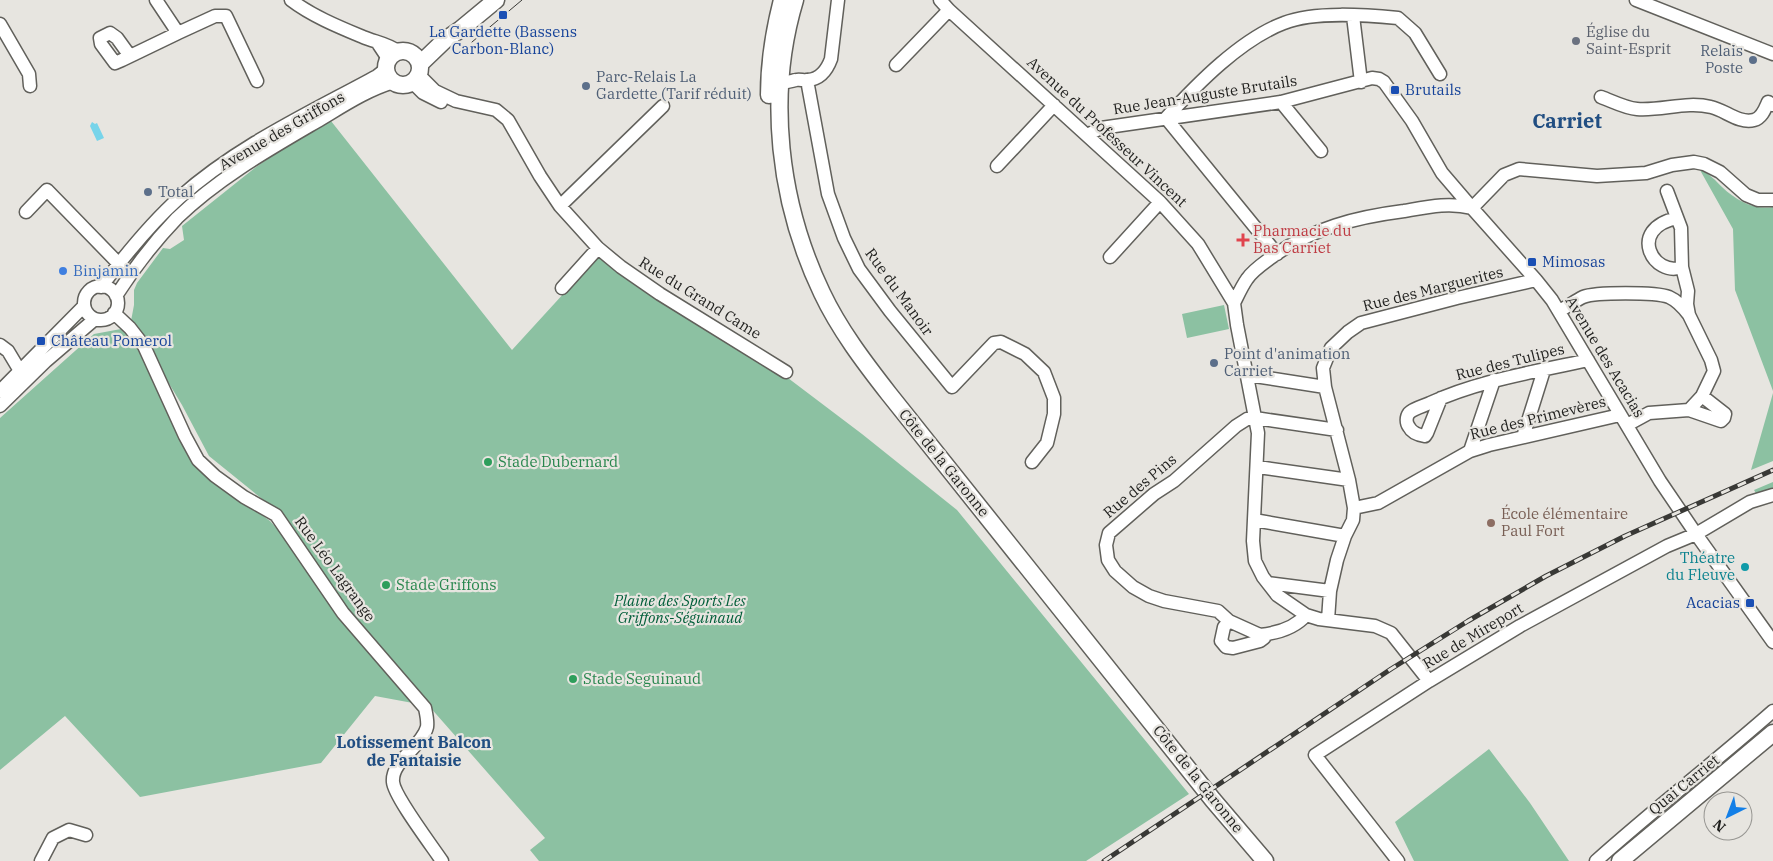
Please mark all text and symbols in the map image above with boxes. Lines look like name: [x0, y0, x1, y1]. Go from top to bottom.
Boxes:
marker: La Gardette (Bassens Carbon-Blanc): [497, 9, 509, 21]
place label: La Gardette (Bassens Carbon-Blanc): [429, 22, 577, 58]
place label: Église du Saint-Esprit: [1586, 22, 1671, 58]
marker: Église du Saint-Esprit: [1570, 35, 1582, 47]
place label: Relais Poste: [1700, 41, 1743, 77]
street label: Avenue du Professeur Vincent: [1023, 52, 1191, 211]
marker: Relais Poste: [1747, 54, 1759, 66]
place label: Parc-Relais La Gardette (Tarif réduit): [596, 67, 752, 103]
street label: Rue Jean-Auguste Brutails: [1112, 71, 1298, 118]
marker: Parc-Relais La Gardette (Tarif réduit): [580, 80, 592, 92]
place label: Brutails: [1405, 80, 1461, 99]
marker: Brutails: [1389, 84, 1401, 96]
street label: Avenue des Griffons: [216, 87, 348, 174]
district label: Carriet: [1532, 107, 1602, 134]
place label: Total: [158, 182, 194, 201]
marker: Total: [142, 186, 154, 198]
place label: Pharmacie du Bas Carriet: [1253, 221, 1351, 257]
marker: Pharmacie du Bas Carriet: [1237, 234, 1249, 246]
street label: Rue du Manoir: [861, 244, 938, 339]
street label: Rue du Grand Came: [636, 252, 765, 343]
place label: Mimosas: [1542, 252, 1605, 271]
marker: Mimosas: [1526, 256, 1538, 268]
place label: Binjamin: [73, 261, 139, 280]
street label: Rue des Marguerites: [1361, 262, 1505, 315]
marker: Binjamin: [57, 265, 69, 277]
street label: Avenue des Acacias: [1562, 293, 1649, 421]
place label: Château Pomerol: [51, 331, 172, 350]
marker: Château Pomerol: [35, 335, 47, 347]
street label: Rue des Tulipes: [1454, 339, 1566, 384]
place label: Point d'animation Carriet: [1224, 344, 1351, 380]
marker: Point d'animation Carriet: [1208, 357, 1220, 369]
street label: Rue des Primevères: [1468, 391, 1608, 444]
street label: Côte de la Garonne: [895, 405, 994, 520]
street label: Rue des Pins: [1099, 449, 1180, 522]
place label: Stade Dubernard: [498, 452, 618, 471]
marker: Stade Dubernard: [482, 456, 494, 468]
place label: École élémentaire Paul Fort: [1501, 504, 1628, 540]
street label: Rue Léo Lagrange: [291, 512, 380, 625]
marker: École élémentaire Paul Fort: [1485, 517, 1497, 529]
place label: Théatre du Fleuve: [1666, 548, 1735, 584]
marker: Théatre du Fleuve: [1739, 561, 1751, 573]
place label: Stade Griffons: [396, 575, 497, 594]
marker: Stade Griffons: [380, 579, 392, 591]
park label: Plaine des Sports Les Griffons-Séguinaud: [613, 591, 746, 627]
place label: Acacias: [1686, 593, 1740, 612]
marker: Acacias: [1744, 597, 1756, 609]
street label: Rue de Mireport: [1419, 598, 1526, 673]
place label: Stade Seguinaud: [583, 669, 701, 688]
marker: Stade Seguinaud: [567, 673, 579, 685]
street label: Côte de la Garonne: [1149, 721, 1248, 836]
district label: Lotissement Balcon de Fantaisie: [337, 732, 492, 770]
street label: Quai Carriet: [1644, 750, 1723, 819]
north arrow: [1703, 791, 1753, 841]
text: N: [1709, 815, 1729, 836]

